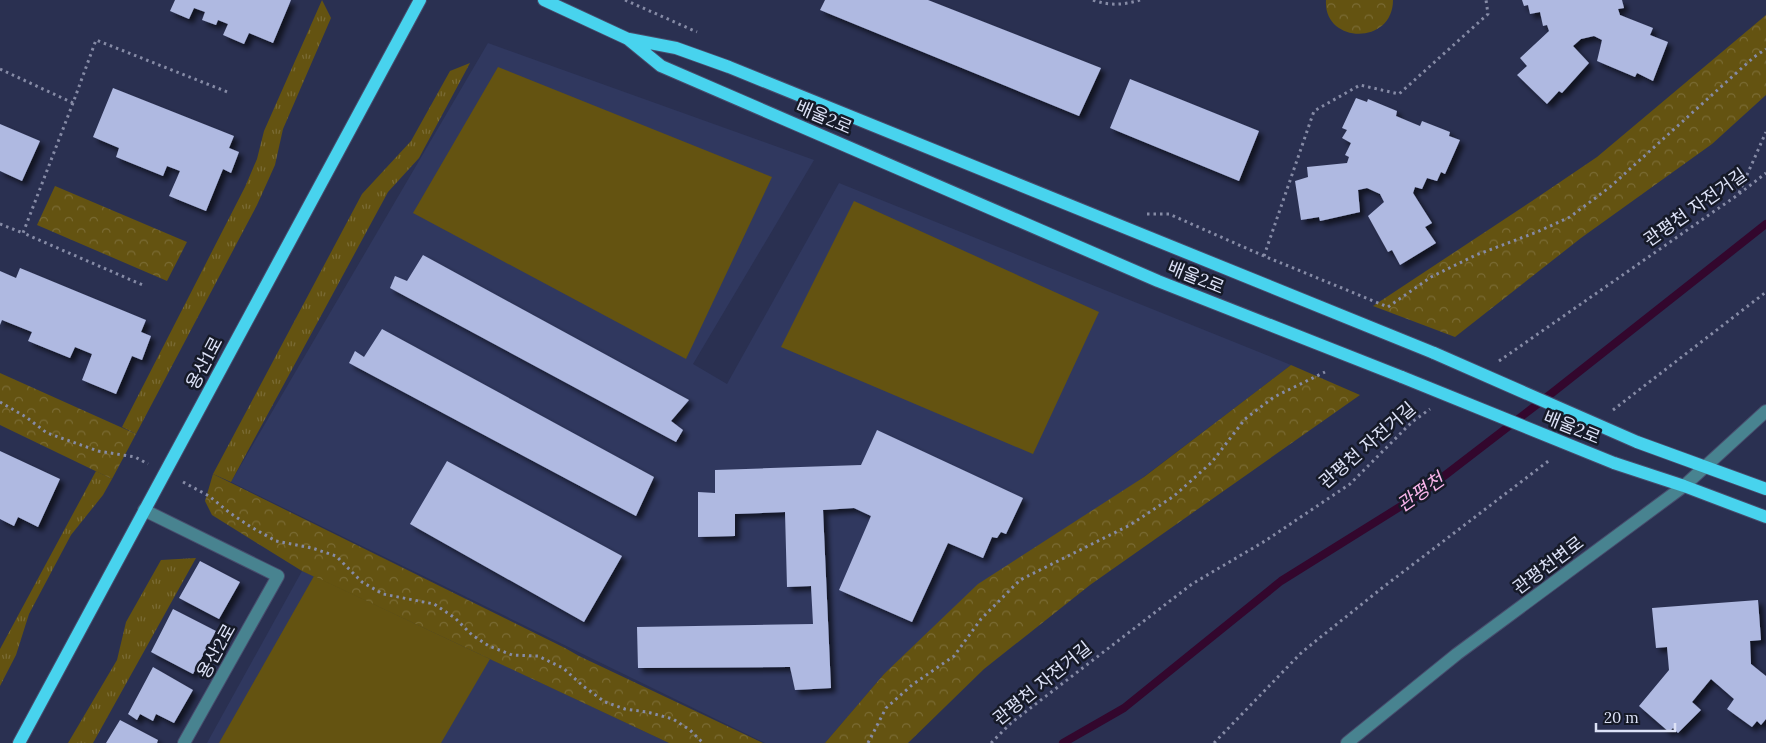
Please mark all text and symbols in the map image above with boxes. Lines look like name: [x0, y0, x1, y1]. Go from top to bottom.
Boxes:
street label: 배울2로: [792, 95, 856, 139]
street label: 관평천 자전거길: [1639, 163, 1751, 251]
street label: 배울2로: [1164, 255, 1228, 299]
street label: 용산1로: [181, 333, 227, 393]
street label: 관평천 자전거길: [1314, 397, 1420, 493]
street label: 배울2로: [1540, 405, 1604, 449]
water label: 관평천: [1392, 468, 1448, 516]
street label: 관평천변로: [1508, 531, 1588, 599]
street label: 용산2로: [192, 619, 240, 683]
street label: 관평천 자전거길: [988, 636, 1096, 730]
scale bar: [1596, 700, 1675, 732]
text: 20 m: [1604, 708, 1639, 727]

